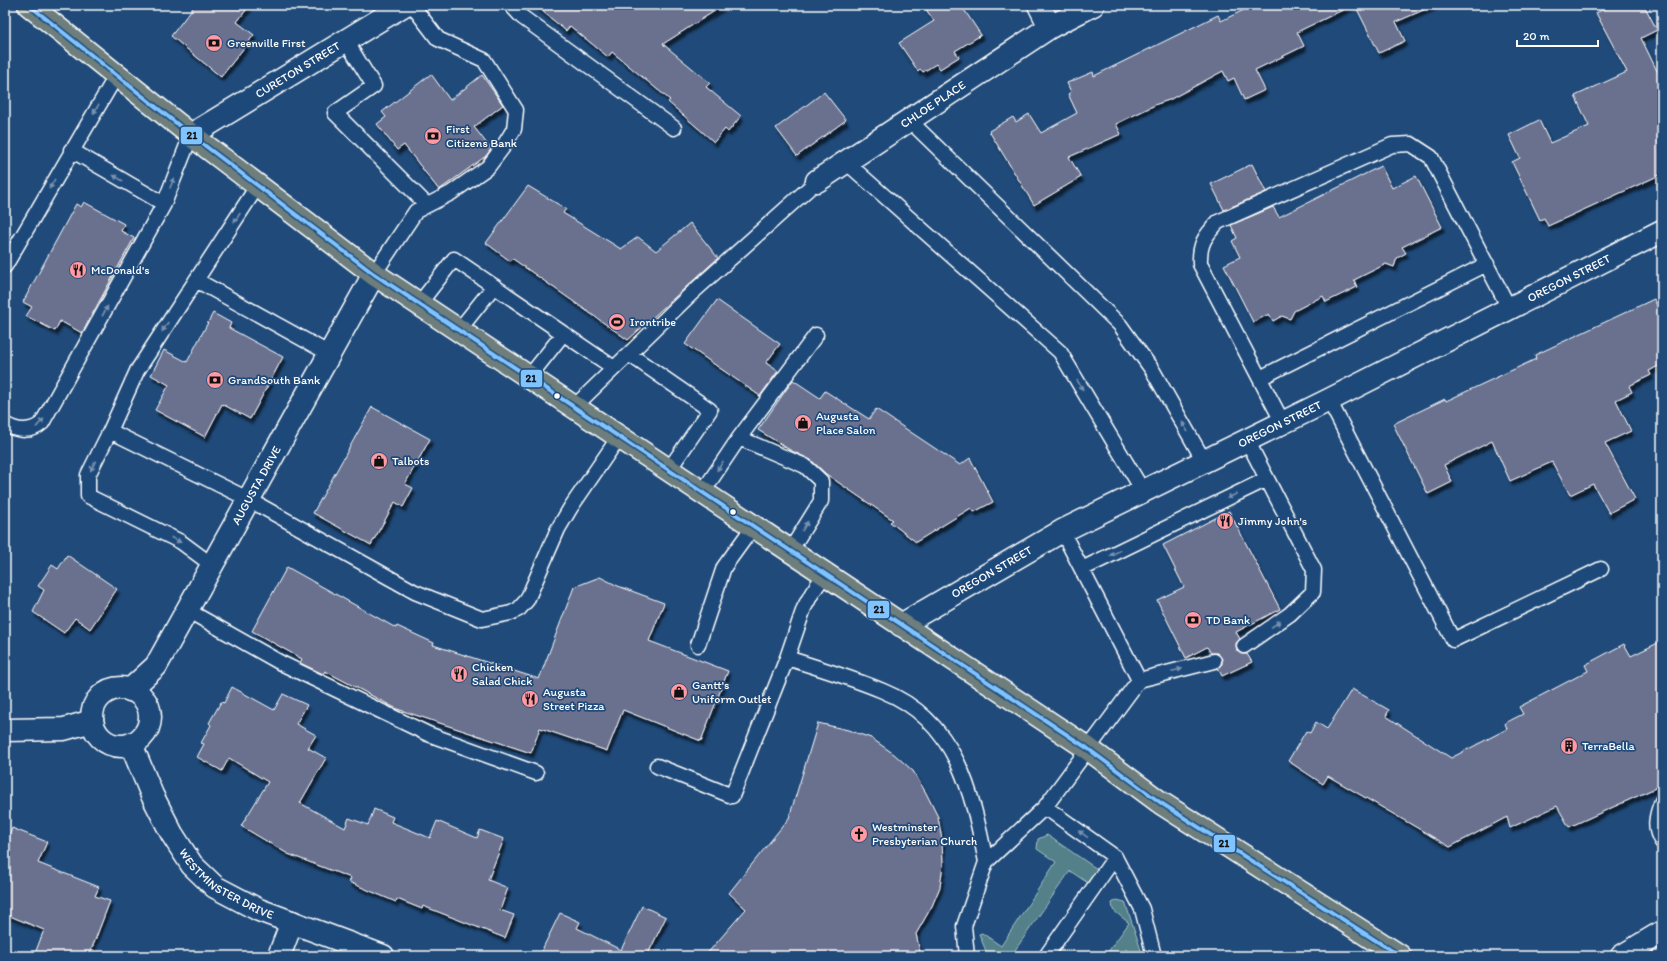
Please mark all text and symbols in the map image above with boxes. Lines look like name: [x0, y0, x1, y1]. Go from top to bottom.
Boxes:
scale bar: [1517, 22, 1598, 48]
text: 20 m: [1523, 29, 1550, 43]
bank icon: Greenville First: [204, 33, 224, 53]
place label: Greenville First: [227, 36, 306, 50]
street label: CURETON STREET: [253, 39, 343, 101]
street label: CHLOE PLACE: [898, 78, 968, 131]
one-way arrow: [92, 103, 99, 115]
place label: First Citizens Bank: [446, 122, 518, 150]
line badge: 21: [180, 126, 203, 145]
bank icon: First Citizens Bank: [423, 126, 443, 146]
text: 21: [187, 129, 198, 142]
one-way arrow: [112, 174, 124, 181]
one-way arrow: [48, 178, 55, 190]
one-way arrow: [169, 178, 175, 189]
one-way arrow: [233, 213, 241, 223]
street label: OREGON STREET: [1525, 251, 1613, 305]
restaurant icon: McDonald's: [68, 260, 88, 280]
place label: McDonald's: [91, 263, 150, 277]
one-way arrow: [101, 305, 108, 317]
sports icon: Irontribe: [607, 312, 627, 332]
place label: Irontribe: [630, 315, 676, 329]
one-way arrow: [162, 321, 169, 333]
line badge: 21: [520, 369, 543, 388]
bank icon: GrandSouth Bank: [205, 370, 225, 390]
text: 21: [526, 372, 537, 385]
place label: GrandSouth Bank: [228, 373, 321, 387]
one-way arrow: [1076, 379, 1083, 391]
unlabelled marker: [552, 391, 562, 401]
street label: OREGON STREET: [1236, 398, 1324, 451]
place label: Augusta Place Salon: [816, 409, 876, 437]
shop icon: Augusta Place Salon: [793, 413, 813, 433]
one-way arrow: [36, 418, 45, 428]
one-way arrow: [1181, 421, 1188, 433]
street label: AUGUSTA DRIVE: [229, 443, 284, 527]
shop icon: Talbots: [369, 451, 389, 471]
place label: Talbots: [392, 454, 429, 468]
one-way arrow: [90, 460, 96, 472]
one-way arrow: [716, 461, 724, 471]
one-way arrow: [1226, 493, 1238, 499]
unlabelled marker: [728, 507, 738, 517]
restaurant icon: Jimmy John's: [1215, 511, 1235, 531]
place label: Jimmy John's: [1238, 514, 1307, 528]
one-way arrow: [802, 520, 809, 532]
one-way arrow: [170, 537, 182, 543]
street label: OREGON STREET: [949, 543, 1035, 601]
one-way arrow: [1109, 550, 1121, 556]
line badge: 21: [867, 600, 890, 619]
text: 21: [874, 603, 885, 616]
bank icon: TD Bank: [1183, 610, 1203, 630]
place label: TD Bank: [1206, 613, 1250, 627]
one-way arrow: [1271, 620, 1281, 628]
place label: Chicken Salad Chick: [472, 660, 532, 688]
restaurant icon: Chicken Salad Chick: [449, 664, 469, 684]
one-way arrow: [1171, 667, 1183, 673]
place label: Gantt's Uniform Outlet: [692, 678, 772, 706]
shop icon: Gantt's Uniform Outlet: [669, 682, 689, 702]
place label: Augusta Street Pizza: [543, 685, 605, 713]
restaurant icon: Augusta Street Pizza: [520, 689, 540, 709]
building icon: TerraBella: [1559, 736, 1579, 756]
place label: TerraBella: [1582, 739, 1636, 753]
place label: Westminster Presbyterian Church: [872, 820, 977, 848]
church icon: Westminster Presbyterian Church: [849, 824, 869, 844]
one-way arrow: [1078, 830, 1088, 838]
line badge: 21: [1213, 834, 1236, 853]
text: 21: [1219, 837, 1230, 850]
street label: WESTMINSTER DRIVE: [176, 846, 276, 922]

